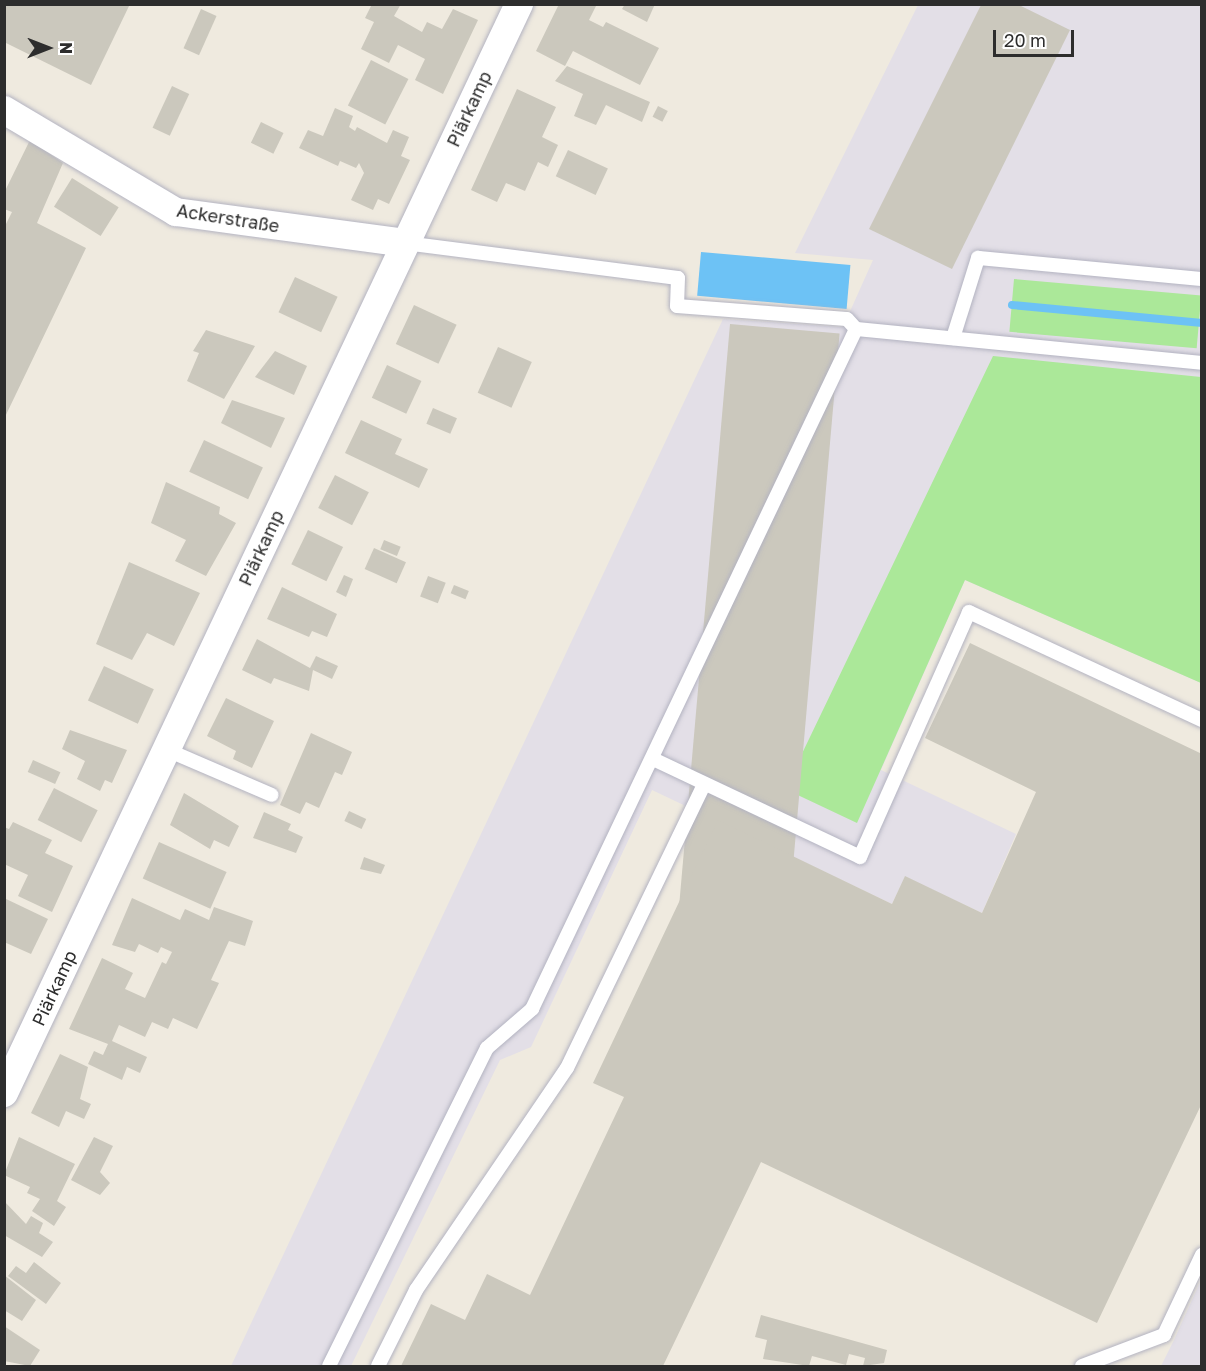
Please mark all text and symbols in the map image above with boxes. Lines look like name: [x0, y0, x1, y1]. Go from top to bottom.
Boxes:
north arrow: [18, 18, 78, 78]
scale bar: [996, 18, 1077, 56]
text: 20 m: [1004, 29, 1046, 51]
text: N: [56, 42, 76, 54]
street label: Piärkamp: [442, 68, 496, 150]
street label: Ackerstraße: [175, 199, 281, 237]
street label: Piärkamp: [234, 507, 288, 589]
street label: Piärkamp: [27, 947, 81, 1029]

